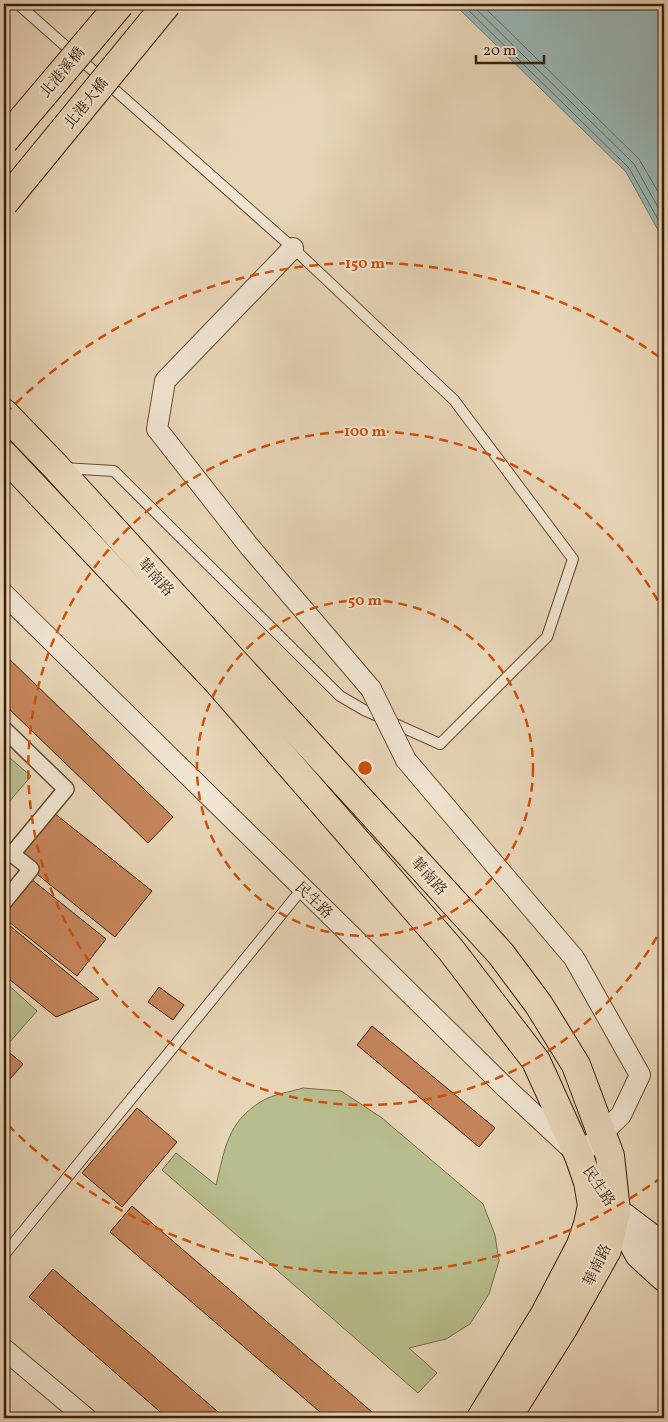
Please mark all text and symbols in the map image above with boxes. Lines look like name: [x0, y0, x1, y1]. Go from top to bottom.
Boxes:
scale bar: [476, 32, 543, 64]
text: 20 m: [483, 41, 516, 62]
street label: 北港溪橋: [36, 43, 90, 103]
street label: 北港大橋: [60, 74, 114, 134]
text: 150 m: [345, 254, 385, 275]
text: 100 m: [344, 422, 387, 443]
street label: 華南路: [132, 554, 178, 602]
text: 50 m: [348, 591, 382, 612]
centre of rings: [356, 759, 374, 777]
street label: 華南路: [405, 853, 451, 901]
street label: 民生路: [289, 878, 336, 924]
street label: 民生路: [576, 1162, 619, 1211]
street label: 華南路: [579, 1241, 618, 1290]

